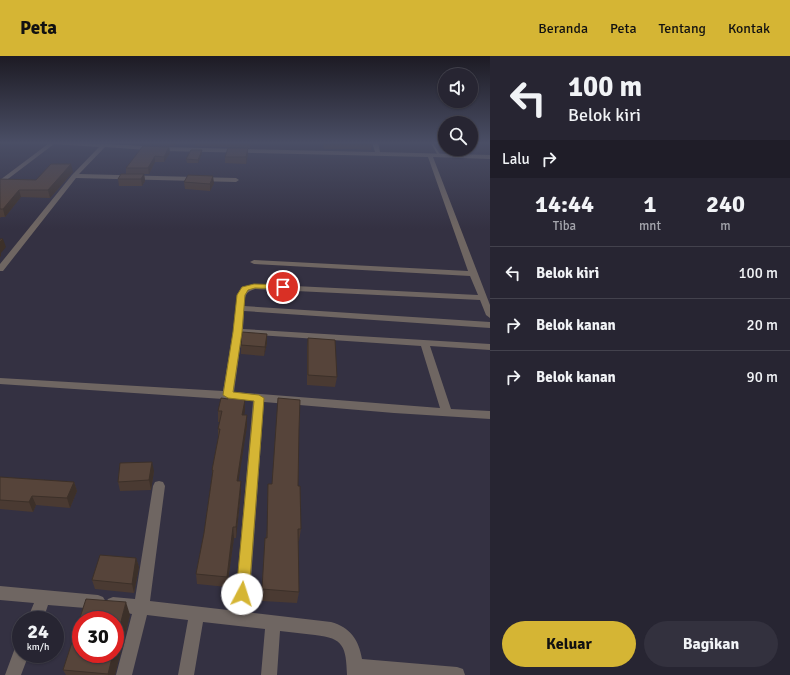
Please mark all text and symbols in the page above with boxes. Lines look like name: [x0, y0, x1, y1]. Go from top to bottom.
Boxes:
text: Peta: [20, 16, 57, 40]
text: Beranda: [538, 20, 588, 37]
text: Peta: [610, 20, 637, 37]
text: Tentang: [659, 20, 706, 37]
text: Kontak: [728, 20, 770, 37]
map controls: [438, 68, 478, 156]
button: sound: [438, 68, 478, 108]
text: 100 m: [568, 70, 642, 104]
icon: left: [502, 72, 554, 124]
text: Belok kiri: [568, 104, 641, 126]
button: search: [438, 116, 478, 156]
icon: right: [538, 148, 560, 170]
text: Lalu: [502, 150, 530, 168]
text: 14:44: [535, 189, 594, 219]
text: 1: [644, 189, 656, 219]
text: 240: [706, 189, 745, 219]
text: Tiba: [553, 218, 576, 234]
text: mnt: [639, 218, 661, 234]
text: m: [720, 218, 731, 234]
icon: left: [502, 262, 524, 284]
text: Belok kiri: [536, 264, 599, 282]
text: 100 m: [738, 264, 778, 282]
pin: [266, 270, 300, 304]
icon: arrive: [272, 276, 294, 298]
icon: right: [502, 314, 524, 336]
text: Belok kanan: [536, 316, 616, 334]
text: 20 m: [747, 316, 778, 334]
icon: right: [502, 366, 524, 388]
text: Belok kanan: [536, 368, 616, 386]
text: 90 m: [747, 368, 778, 386]
position arrow: [221, 573, 263, 615]
speed limit sign: 30: [72, 611, 124, 663]
text: 24: [27, 619, 49, 644]
button: Keluar: [502, 621, 636, 667]
button: Bagikan: [644, 621, 778, 667]
text: km/h: [27, 641, 49, 653]

